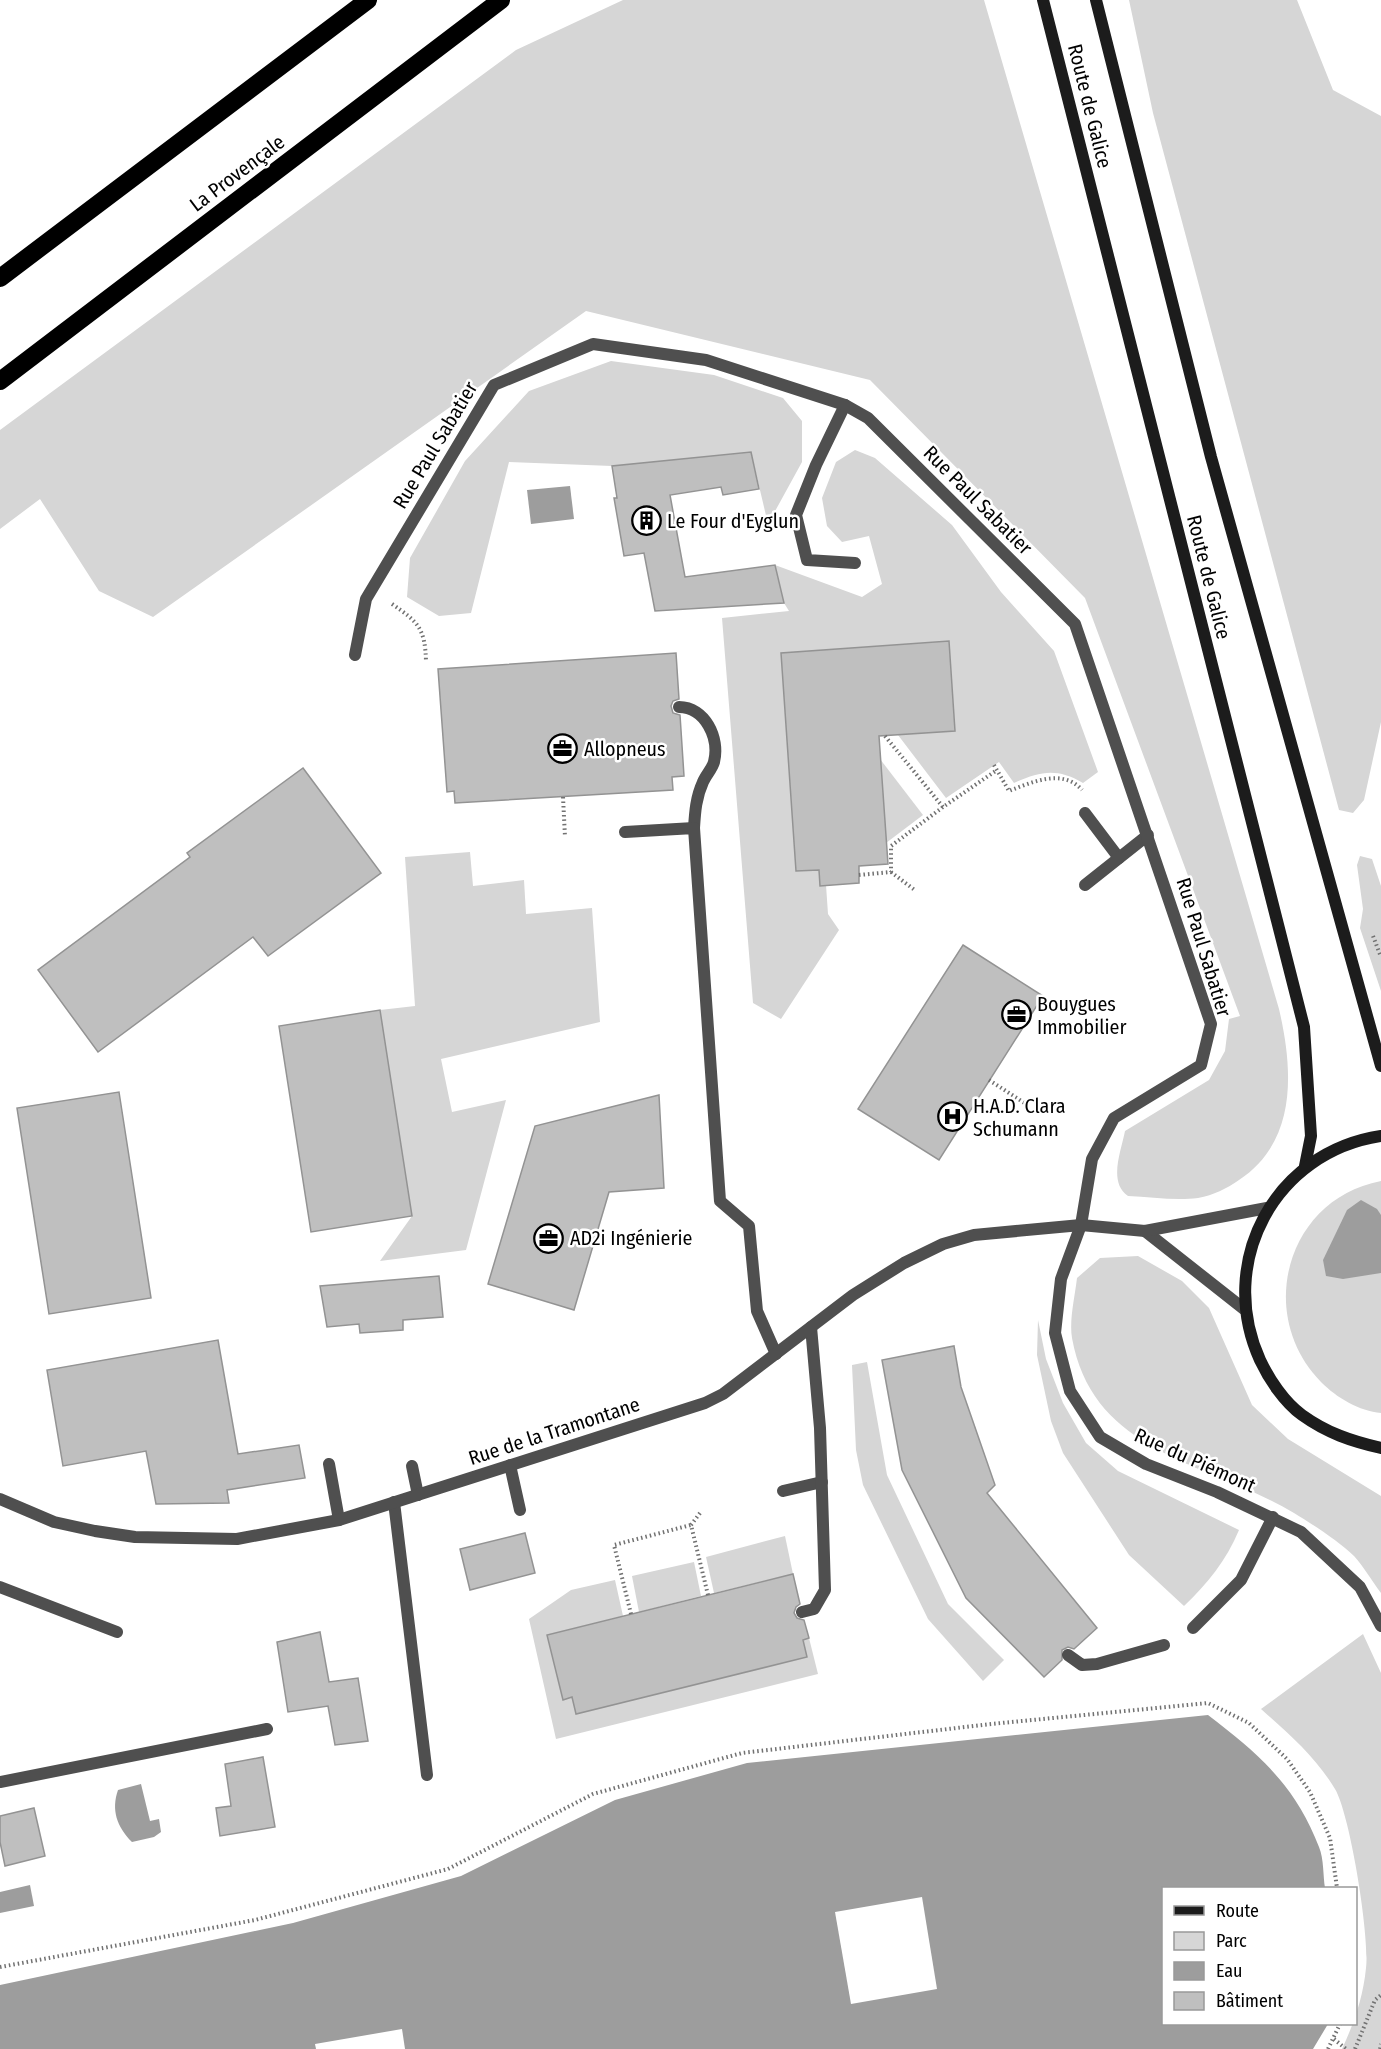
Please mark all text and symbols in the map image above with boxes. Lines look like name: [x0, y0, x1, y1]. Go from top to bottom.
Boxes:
street label: Route de Galice: [1063, 41, 1117, 171]
street label: La Provençale: [185, 130, 289, 216]
street label: Rue Paul Sabatier: [388, 377, 482, 513]
street label: Rue Paul Sabatier: [919, 441, 1037, 559]
building icon: Le Four d'Eyglun: [630, 505, 662, 537]
place label: Le Four d'Eyglun: [667, 509, 799, 533]
street label: Route de Galice: [1182, 512, 1236, 642]
office icon: Allopneus: [547, 733, 579, 765]
place label: Allopneus: [584, 737, 666, 761]
street label: Rue Paul Sabatier: [1171, 875, 1237, 1019]
place label: Bouygues Immobilier: [1037, 992, 1126, 1039]
office icon: Bouygues Immobilier: [1000, 999, 1032, 1031]
place label: H.A.D. Clara Schumann: [973, 1094, 1066, 1141]
hospital icon: H.A.D. Clara Schumann: [936, 1101, 968, 1133]
office icon: AD2i Ingénierie: [533, 1222, 565, 1254]
place label: AD2i Ingénierie: [570, 1226, 692, 1250]
street label: Rue de la Tramontane: [465, 1392, 643, 1470]
street label: Rue du Piémont: [1131, 1423, 1260, 1498]
legend: [1162, 1887, 1357, 2025]
text: Route: [1216, 1900, 1259, 1922]
text: Parc: [1216, 1930, 1247, 1952]
text: Eau: [1216, 1960, 1242, 1982]
text: Bâtiment: [1216, 1990, 1283, 2012]

